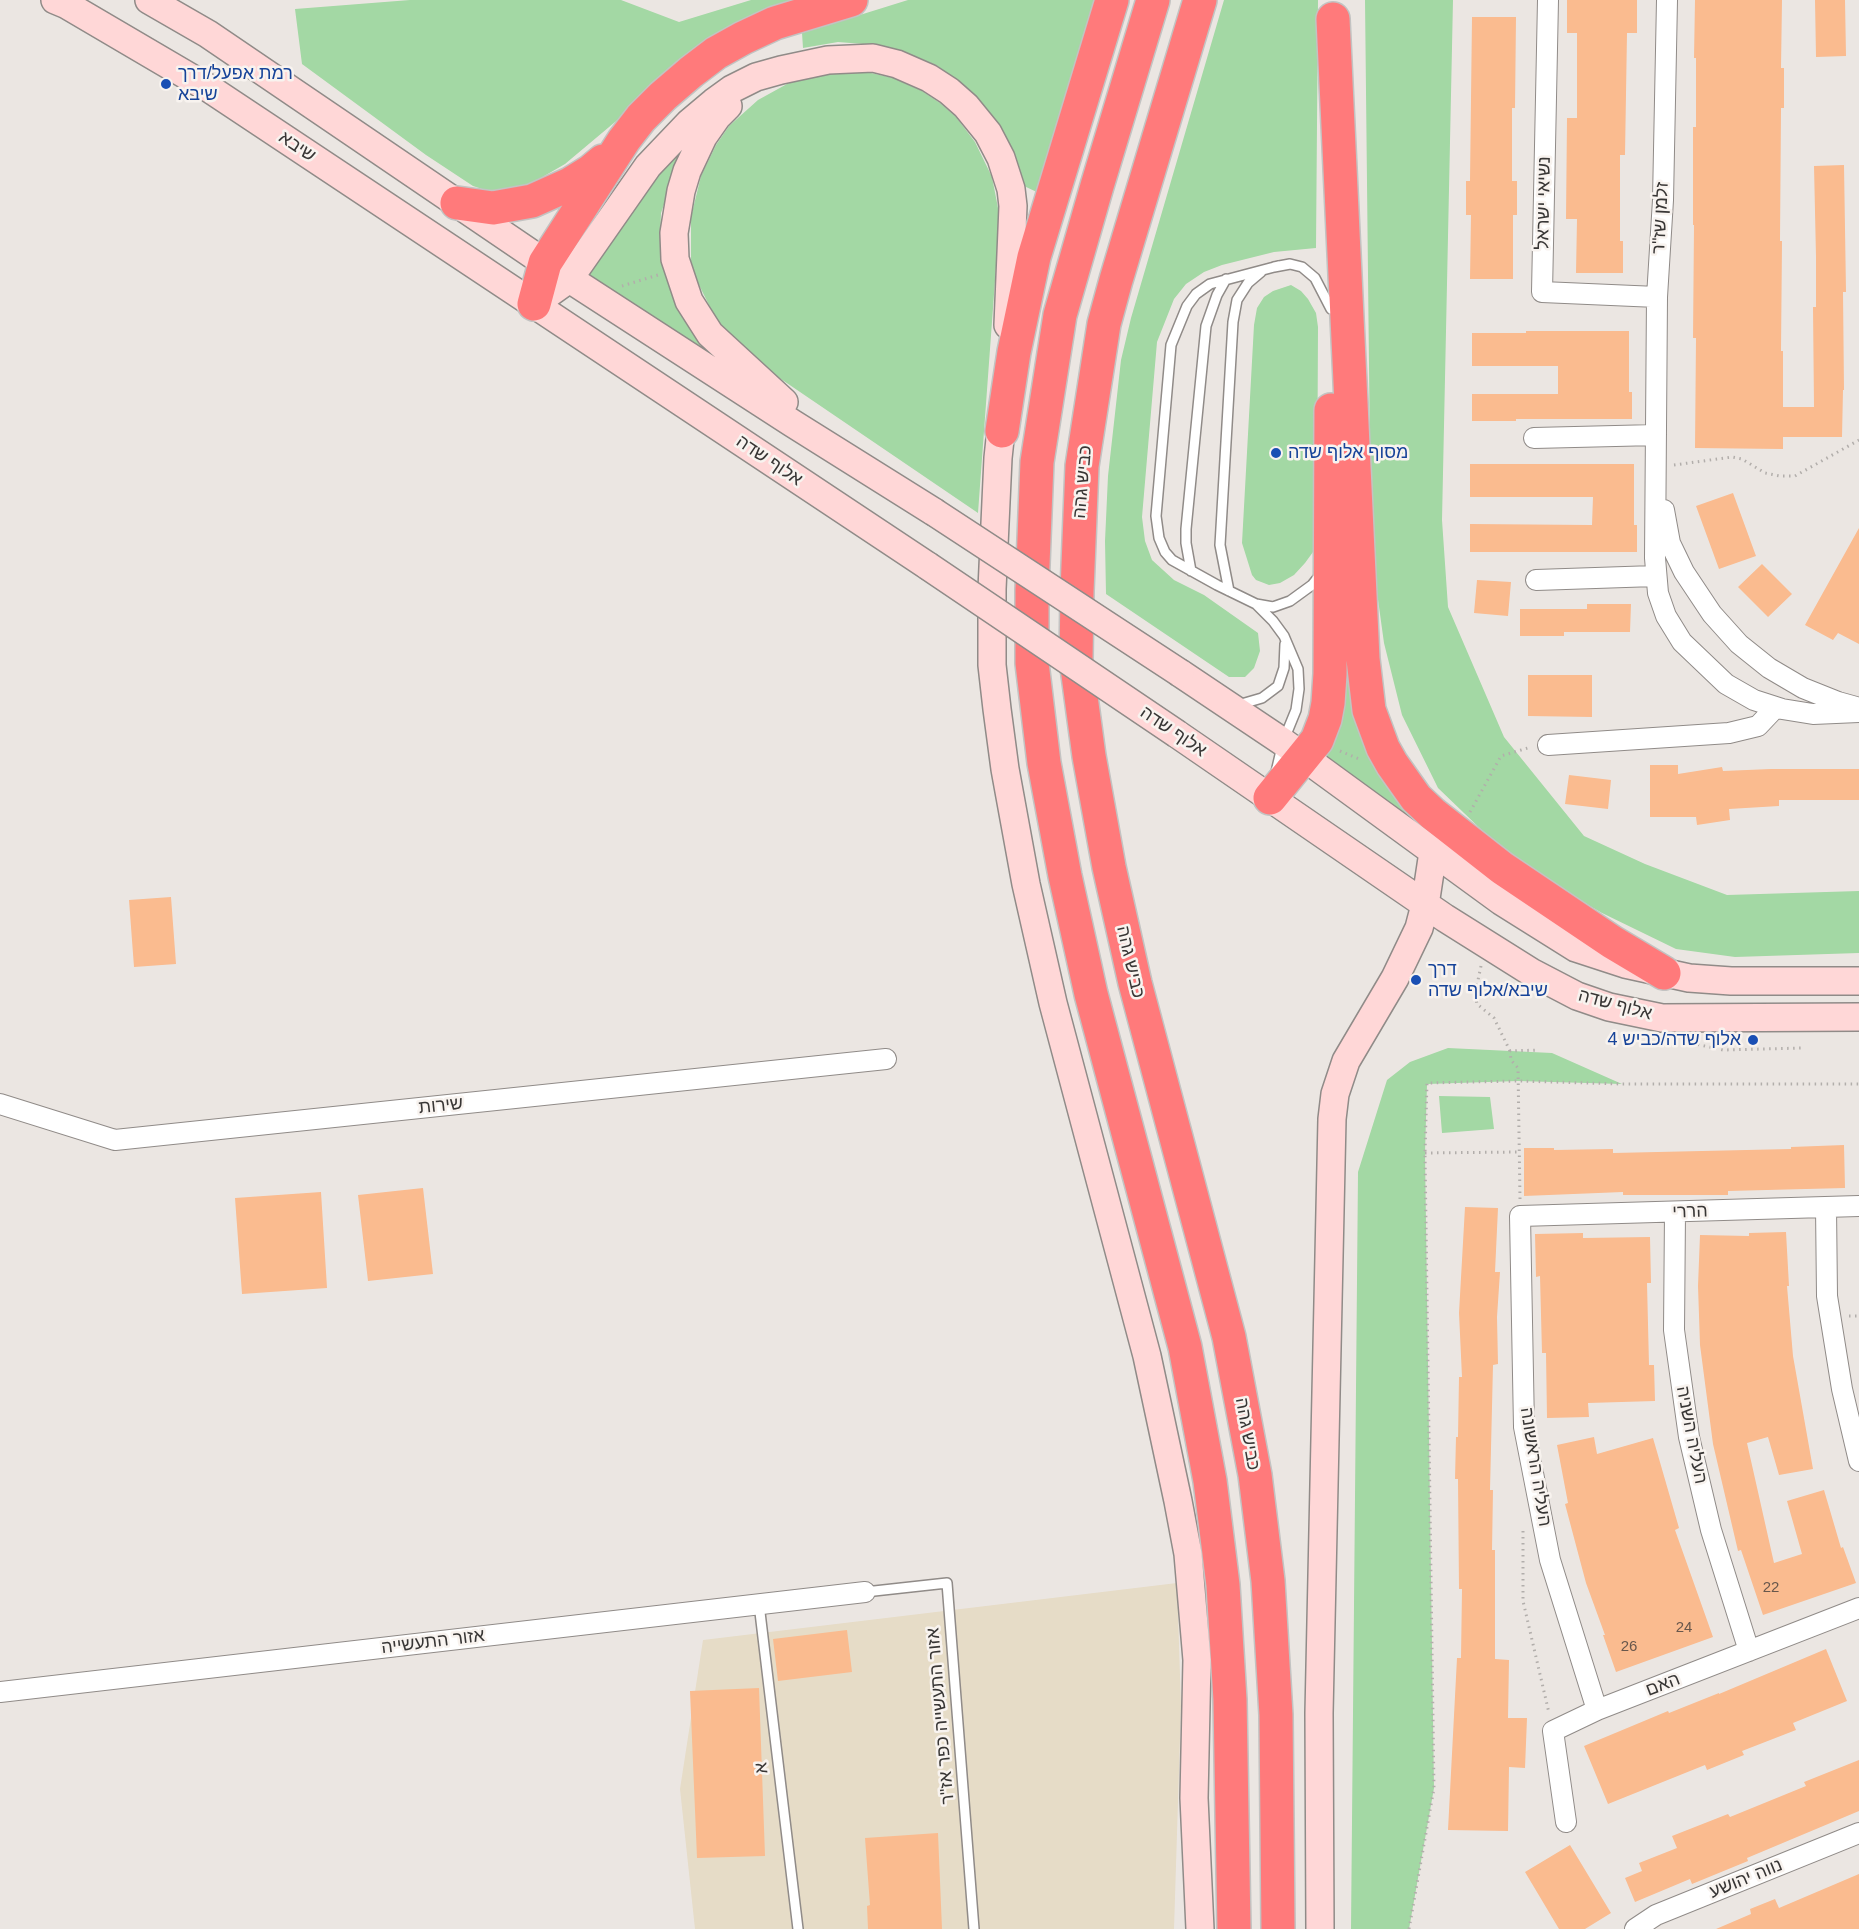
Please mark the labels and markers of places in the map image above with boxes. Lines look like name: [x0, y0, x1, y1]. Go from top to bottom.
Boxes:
place label: רמת אפעל/דרך שיבא: [178, 63, 293, 106]
marker: רמת אפעל/דרך שיבא: [159, 77, 173, 91]
place label: מסוף אלוף שדה: [1288, 442, 1408, 464]
marker: מסוף אלוף שדה: [1269, 446, 1283, 460]
place label: דרך שיבא/אלוף שדה: [1428, 959, 1548, 1002]
marker: דרך שיבא/אלוף שדה: [1409, 973, 1423, 987]
place label: אלוף שדה/כביש 4: [1608, 1029, 1741, 1051]
marker: אלוף שדה/כביש 4: [1746, 1033, 1760, 1047]

